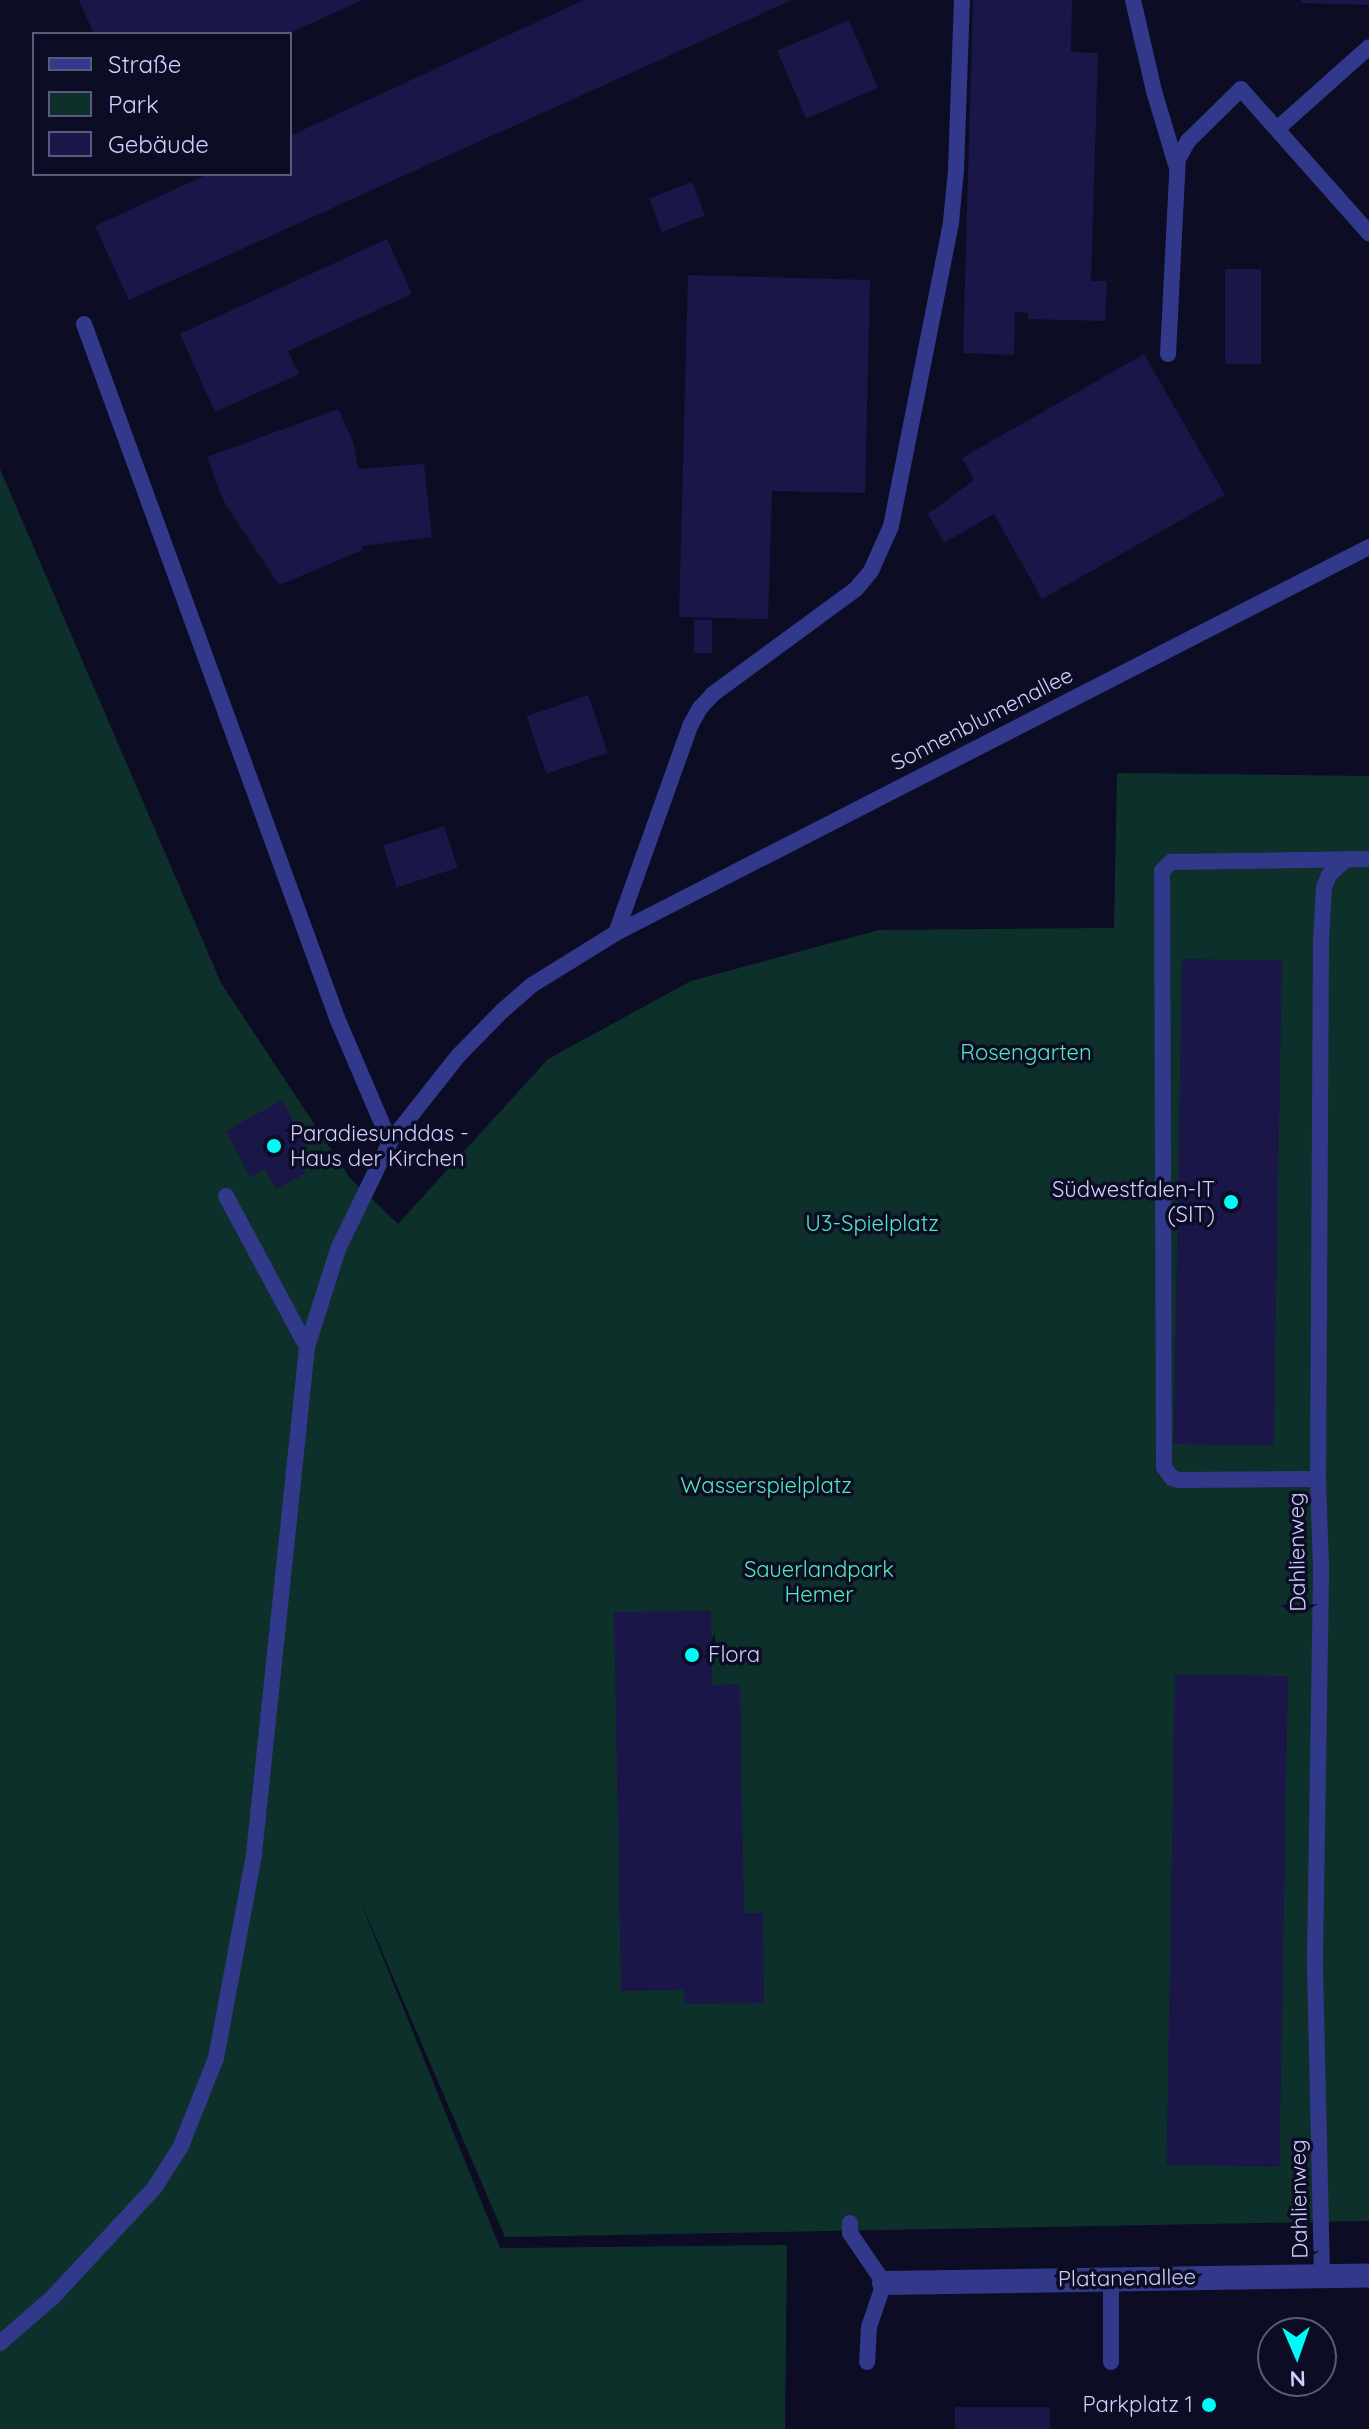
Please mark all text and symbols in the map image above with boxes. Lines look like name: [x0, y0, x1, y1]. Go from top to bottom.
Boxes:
legend: [32, 32, 292, 176]
text: Straße: [108, 49, 181, 79]
text: Park: [108, 89, 159, 119]
text: Gebäude: [108, 129, 209, 159]
street label: Sonnenblumenallee: [887, 662, 1077, 776]
park label: Rosengarten: [960, 1040, 1092, 1066]
place label: Paradiesunddas - Haus der Kirchen: [290, 1120, 469, 1172]
marker: Paradiesunddas - Haus der Kirchen: [265, 1137, 283, 1155]
place label: Südwestfalen-IT (SIT): [1052, 1176, 1215, 1228]
marker: Südwestfalen-IT (SIT): [1222, 1193, 1240, 1211]
park label: U3-Spielplatz: [805, 1211, 939, 1237]
park label: Wasserspielplatz: [680, 1473, 852, 1499]
street label: Dahlienweg: [1283, 1492, 1311, 1612]
park label: Sauerlandpark Hemer: [744, 1556, 894, 1608]
place label: Flora: [708, 1642, 760, 1668]
marker: Flora: [683, 1646, 701, 1664]
street label: Dahlienweg: [1285, 2139, 1313, 2259]
street label: Platanenallee: [1058, 2264, 1196, 2292]
north arrow: [1257, 2317, 1337, 2397]
text: N: [1289, 2365, 1306, 2393]
place label: Parkplatz 1: [1083, 2392, 1193, 2418]
marker: Parkplatz 1: [1200, 2396, 1218, 2414]

